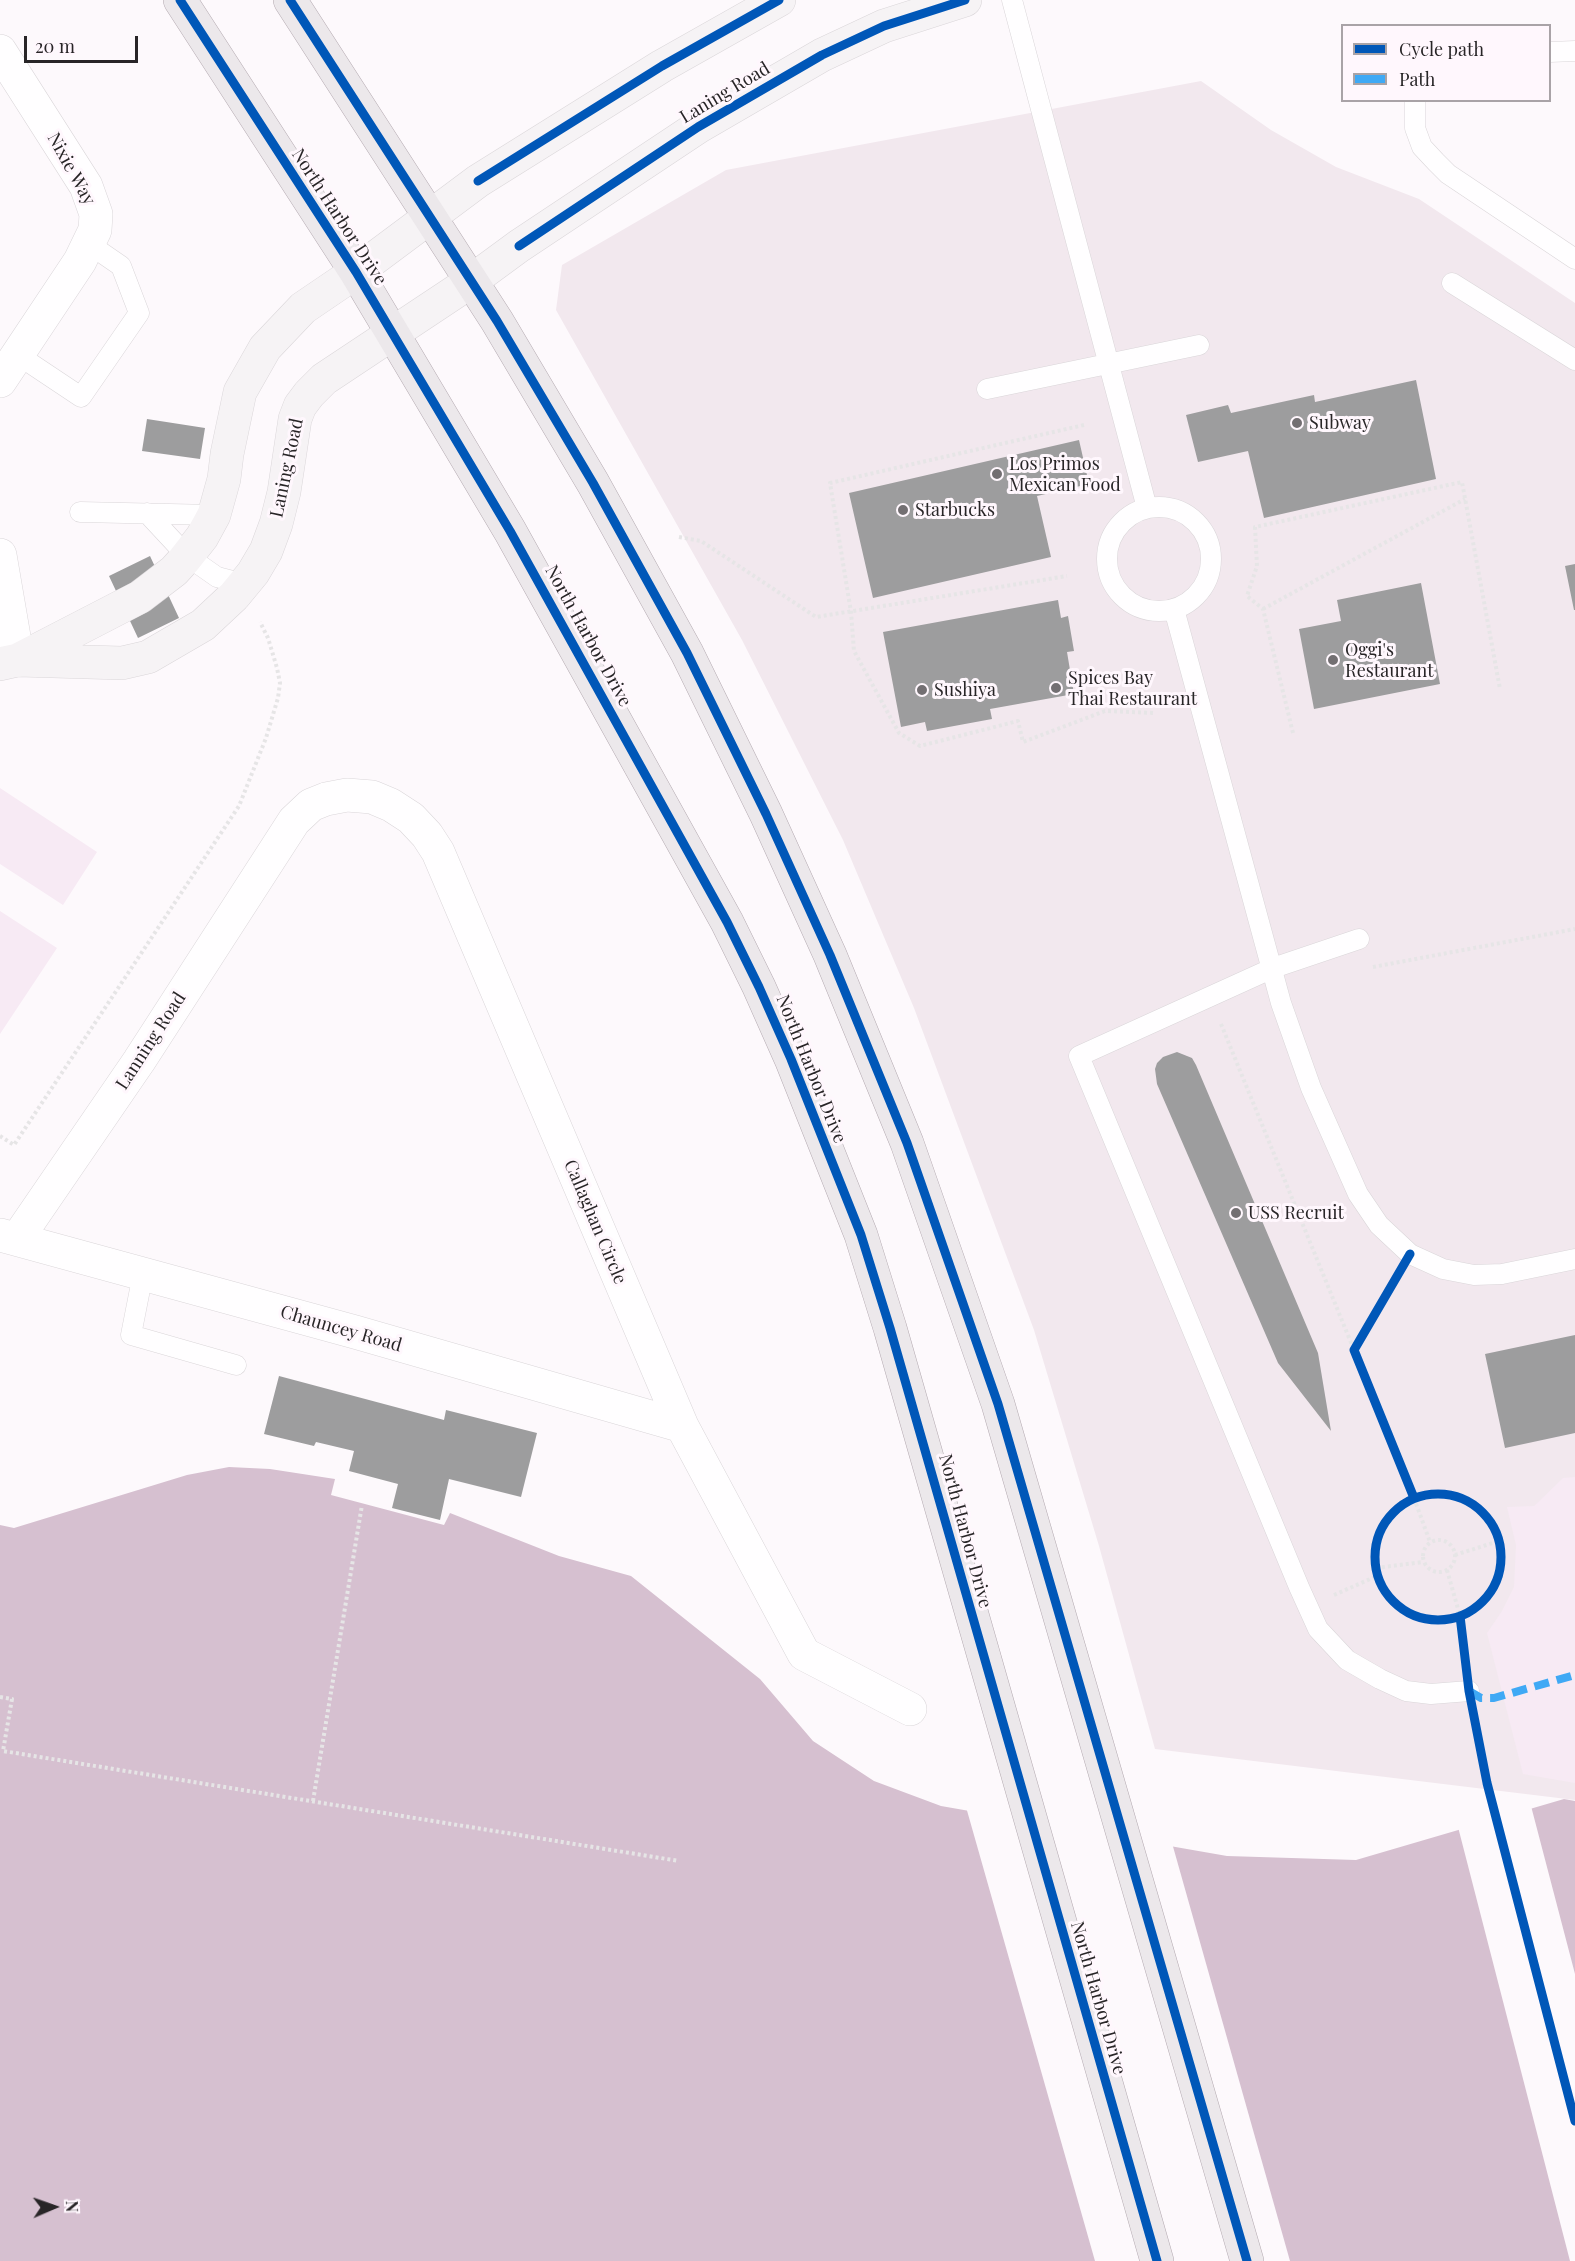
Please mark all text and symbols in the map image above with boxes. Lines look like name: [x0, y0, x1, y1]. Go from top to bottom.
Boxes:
scale bar: [27, 24, 141, 62]
legend: [1341, 24, 1551, 102]
text: 20 m: [35, 34, 75, 58]
text: Cycle path: [1399, 37, 1484, 61]
street label: Laning Road: [676, 58, 774, 128]
text: Path: [1399, 67, 1435, 91]
street label: Nixie Way: [42, 129, 100, 209]
street label: North Harbor Drive: [287, 145, 391, 289]
place label: Subway: [1309, 412, 1371, 434]
street label: Laning Road: [266, 416, 308, 520]
marker: Subway: [1290, 416, 1304, 430]
place label: Los Primos Mexican Food: [1009, 453, 1121, 496]
marker: Los Primos Mexican Food: [990, 467, 1004, 481]
place label: Starbucks: [915, 499, 995, 521]
marker: Starbucks: [896, 503, 910, 517]
street label: North Harbor Drive: [540, 562, 636, 710]
place label: Oggi's Restaurant: [1345, 639, 1434, 682]
marker: Oggi's Restaurant: [1326, 653, 1340, 667]
place label: Spices Bay Thai Restaurant: [1068, 667, 1197, 710]
place label: Sushiya: [934, 679, 996, 701]
marker: Spices Bay Thai Restaurant: [1049, 681, 1063, 695]
marker: Sushiya: [915, 683, 929, 697]
street label: Lanning Road: [111, 988, 191, 1094]
street label: North Harbor Drive: [771, 992, 851, 1146]
street label: Callaghan Circle: [559, 1157, 631, 1287]
place label: USS Recruit: [1248, 1202, 1344, 1224]
marker: USS Recruit: [1229, 1206, 1243, 1220]
street label: Chauncey Road: [278, 1301, 404, 1357]
street label: North Harbor Drive: [934, 1452, 996, 1610]
street label: North Harbor Drive: [1066, 1919, 1130, 2077]
north arrow: [24, 2177, 84, 2237]
text: N: [62, 2200, 83, 2212]

